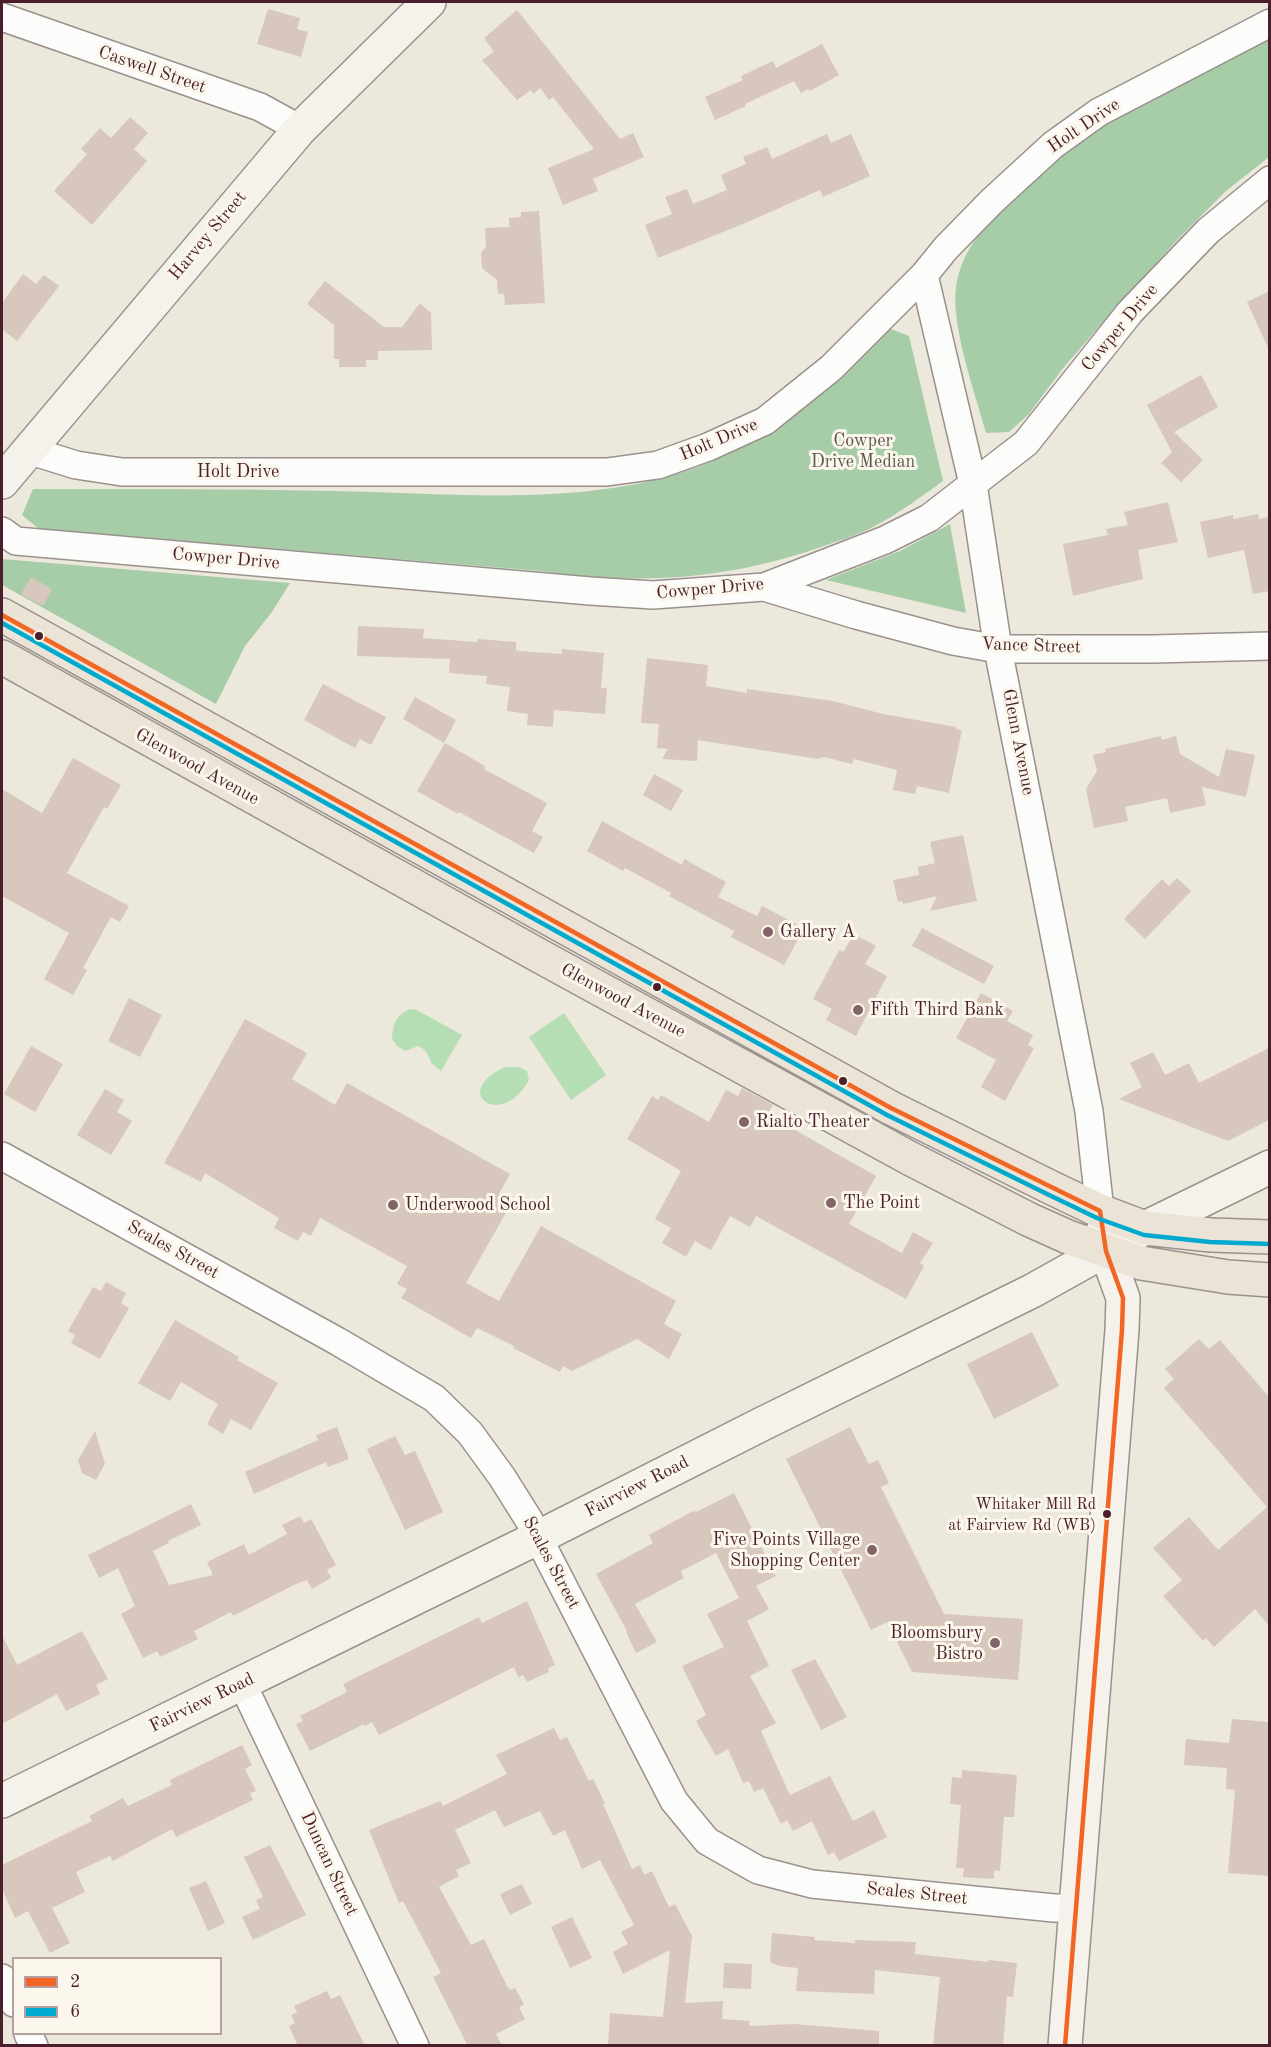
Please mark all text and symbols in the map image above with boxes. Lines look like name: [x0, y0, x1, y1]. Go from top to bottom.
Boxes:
street label: Caswell Street: [95, 41, 209, 99]
street label: Holt Drive: [1044, 94, 1124, 158]
street label: Harvey Street: [164, 187, 252, 285]
street label: Cowper Drive: [1077, 280, 1163, 376]
street label: Holt Drive: [677, 414, 761, 466]
park label: Cowper Drive Median: [811, 430, 915, 472]
street label: Holt Drive: [197, 461, 279, 483]
street label: Cowper Drive: [171, 544, 281, 574]
street label: Cowper Drive: [655, 574, 765, 604]
unlabelled marker: [33, 630, 45, 642]
street label: Vance Street: [981, 633, 1081, 659]
street label: Glenn Avenue: [997, 687, 1039, 797]
street label: Glenwood Avenue: [131, 724, 263, 810]
place label: Gallery A: [780, 921, 856, 943]
marker: Gallery A: [761, 925, 775, 939]
street label: Glenwood Avenue: [557, 959, 689, 1043]
unlabelled marker: [651, 981, 663, 993]
place label: Fifth Third Bank: [870, 999, 1004, 1021]
marker: Fifth Third Bank: [851, 1003, 865, 1017]
unlabelled marker: [837, 1075, 849, 1087]
place label: Rialto Theater: [756, 1111, 870, 1133]
marker: Rialto Theater: [737, 1115, 751, 1129]
place label: The Point: [843, 1192, 920, 1214]
place label: Underwood School: [405, 1194, 551, 1216]
marker: The Point: [824, 1196, 838, 1210]
marker: Underwood School: [386, 1198, 400, 1212]
street label: Scales Street: [123, 1216, 223, 1284]
street label: Fairview Road: [581, 1452, 693, 1522]
place label: Whitaker Mill Rd at Fairview Rd (WB): [948, 1495, 1096, 1533]
marker: Whitaker Mill Rd at Fairview Rd (WB): [1101, 1508, 1113, 1520]
street label: Scales Street: [518, 1513, 584, 1613]
place label: Five Points Village Shopping Center: [712, 1529, 860, 1572]
marker: Five Points Village Shopping Center: [865, 1543, 879, 1557]
place label: Bloomsbury Bistro: [890, 1622, 983, 1664]
marker: Bloomsbury Bistro: [988, 1636, 1002, 1650]
street label: Fairview Road: [146, 1668, 258, 1738]
street label: Duncan Street: [295, 1808, 363, 1920]
street label: Scales Street: [865, 1878, 969, 1910]
legend: [12, 1957, 222, 2035]
text: 2: [70, 1973, 80, 1991]
text: 6: [70, 2003, 80, 2021]

